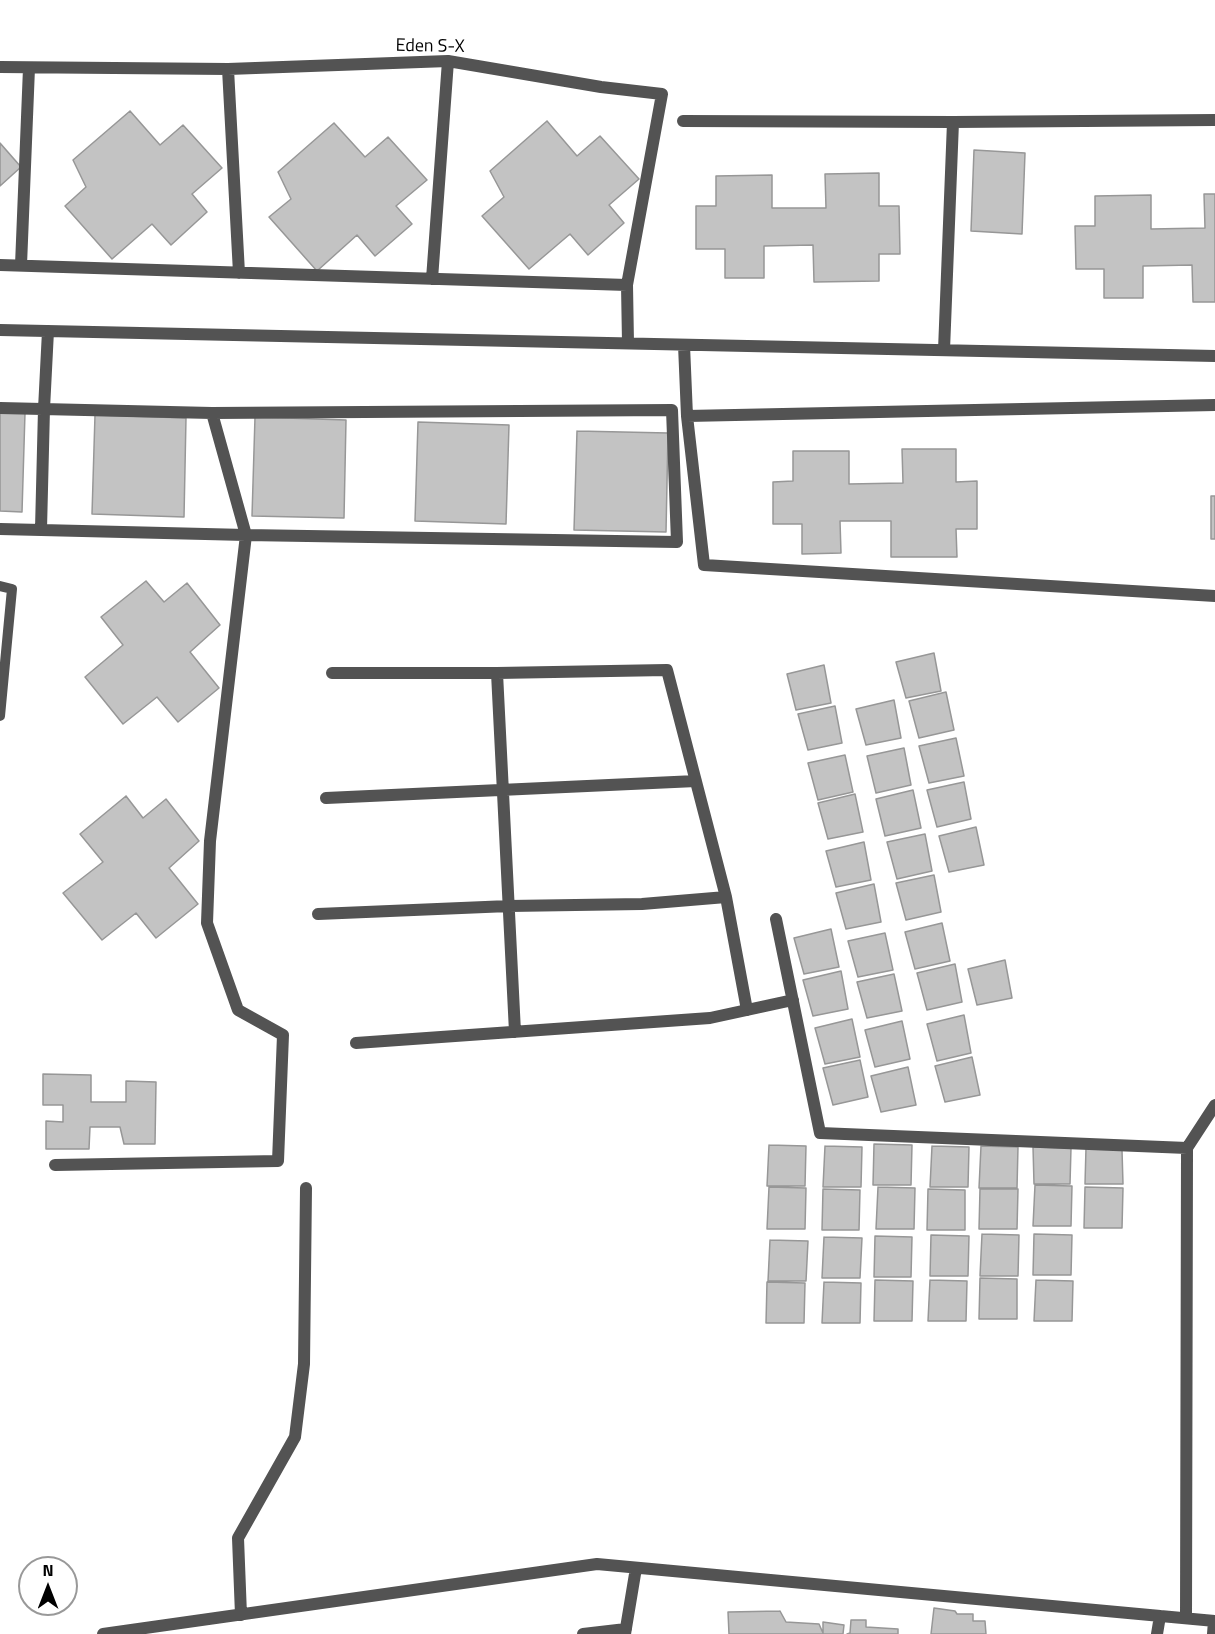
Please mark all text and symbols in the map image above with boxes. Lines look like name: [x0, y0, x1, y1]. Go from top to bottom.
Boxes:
street label: Eden S-X: [395, 36, 465, 58]
north arrow: [18, 1556, 78, 1616]
text: N: [42, 1558, 54, 1582]

